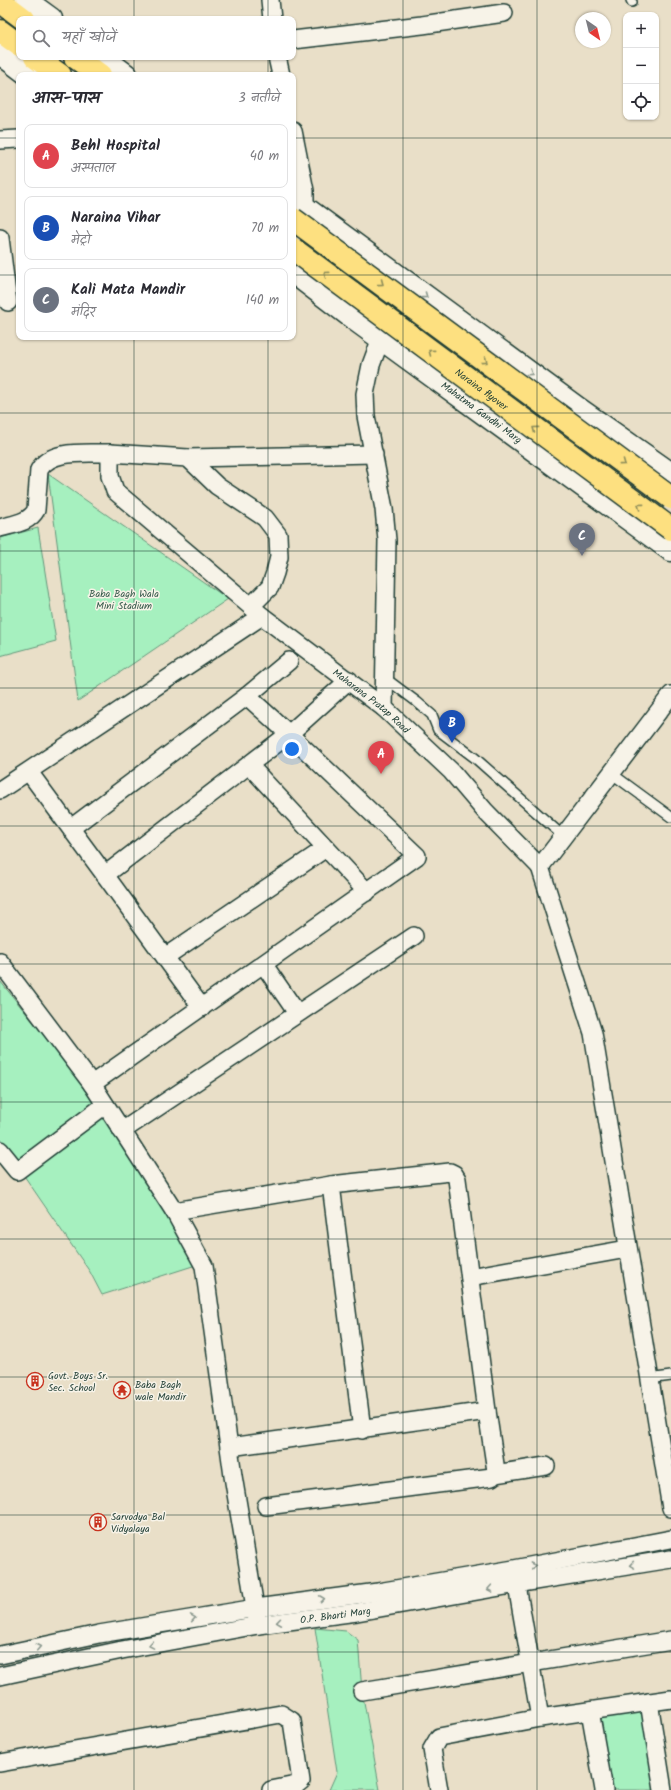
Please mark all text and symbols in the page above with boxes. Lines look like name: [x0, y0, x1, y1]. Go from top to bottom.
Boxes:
north arrow: [575, 12, 611, 48]
map controls: [623, 12, 659, 120]
button: +: [623, 12, 659, 48]
search box: [16, 16, 296, 60]
text: यहाँ खोजें: [62, 26, 116, 50]
icon: search: [30, 27, 52, 49]
button: −: [623, 48, 659, 84]
button: locate: [623, 84, 659, 120]
text: आस-पास: [32, 85, 100, 112]
text: 3 नतीजे: [238, 88, 280, 109]
text: Behl Hospital: [71, 134, 160, 158]
text: A: [42, 146, 50, 167]
text: 40 m: [250, 146, 279, 167]
text: अस्पताल: [71, 158, 115, 179]
text: Naraina Vihar: [71, 206, 160, 230]
text: B: [42, 218, 50, 239]
text: 70 m: [251, 218, 279, 239]
text: मेट्रो: [71, 230, 90, 251]
one-way arrow: [324, 272, 331, 279]
text: Kali Mata Mandir: [71, 278, 185, 302]
one-way arrow: [376, 279, 383, 286]
text: C: [42, 290, 50, 311]
text: 140 m: [246, 290, 279, 311]
one-way arrow: [421, 292, 428, 299]
text: मंदिर: [71, 302, 95, 323]
one-way arrow: [428, 349, 435, 356]
one-way arrow: [481, 356, 488, 364]
street label: Naraina flyover: [451, 365, 512, 415]
one-way arrow: [525, 369, 532, 376]
street label: Mahatma Gandhi Marg: [437, 378, 525, 448]
one-way arrow: [532, 426, 539, 434]
one-way arrow: [619, 458, 626, 465]
one-way arrow: [637, 504, 644, 511]
pin: C: [569, 523, 595, 556]
park label: Baba Bagh Wala Mini Stadium: [89, 586, 159, 614]
street label: Maharana Pratap Road: [329, 665, 414, 738]
pin: B: [439, 710, 465, 743]
your location: [282, 739, 302, 759]
pin: A: [368, 741, 394, 774]
place label: Govt. Boys Sr. Sec. School: [48, 1368, 108, 1396]
building icon: Govt. Boys Sr. Sec. School: [25, 1371, 45, 1391]
place label: Baba Bagh wale Mandir: [135, 1377, 187, 1405]
temple icon: Baba Bagh wale Mandir: [112, 1380, 132, 1400]
place label: Sarvodya Bal Vidyalaya: [111, 1509, 165, 1537]
building icon: Sarvodya Bal Vidyalaya: [88, 1512, 108, 1532]
one-way arrow: [629, 1561, 636, 1569]
one-way arrow: [530, 1562, 537, 1570]
one-way arrow: [487, 1584, 493, 1592]
one-way arrow: [319, 1595, 325, 1604]
street label: O.P. Bharti Marg: [299, 1603, 372, 1628]
one-way arrow: [190, 1614, 197, 1623]
one-way arrow: [276, 1617, 282, 1626]
one-way arrow: [148, 1640, 154, 1649]
one-way arrow: [35, 1643, 41, 1651]

